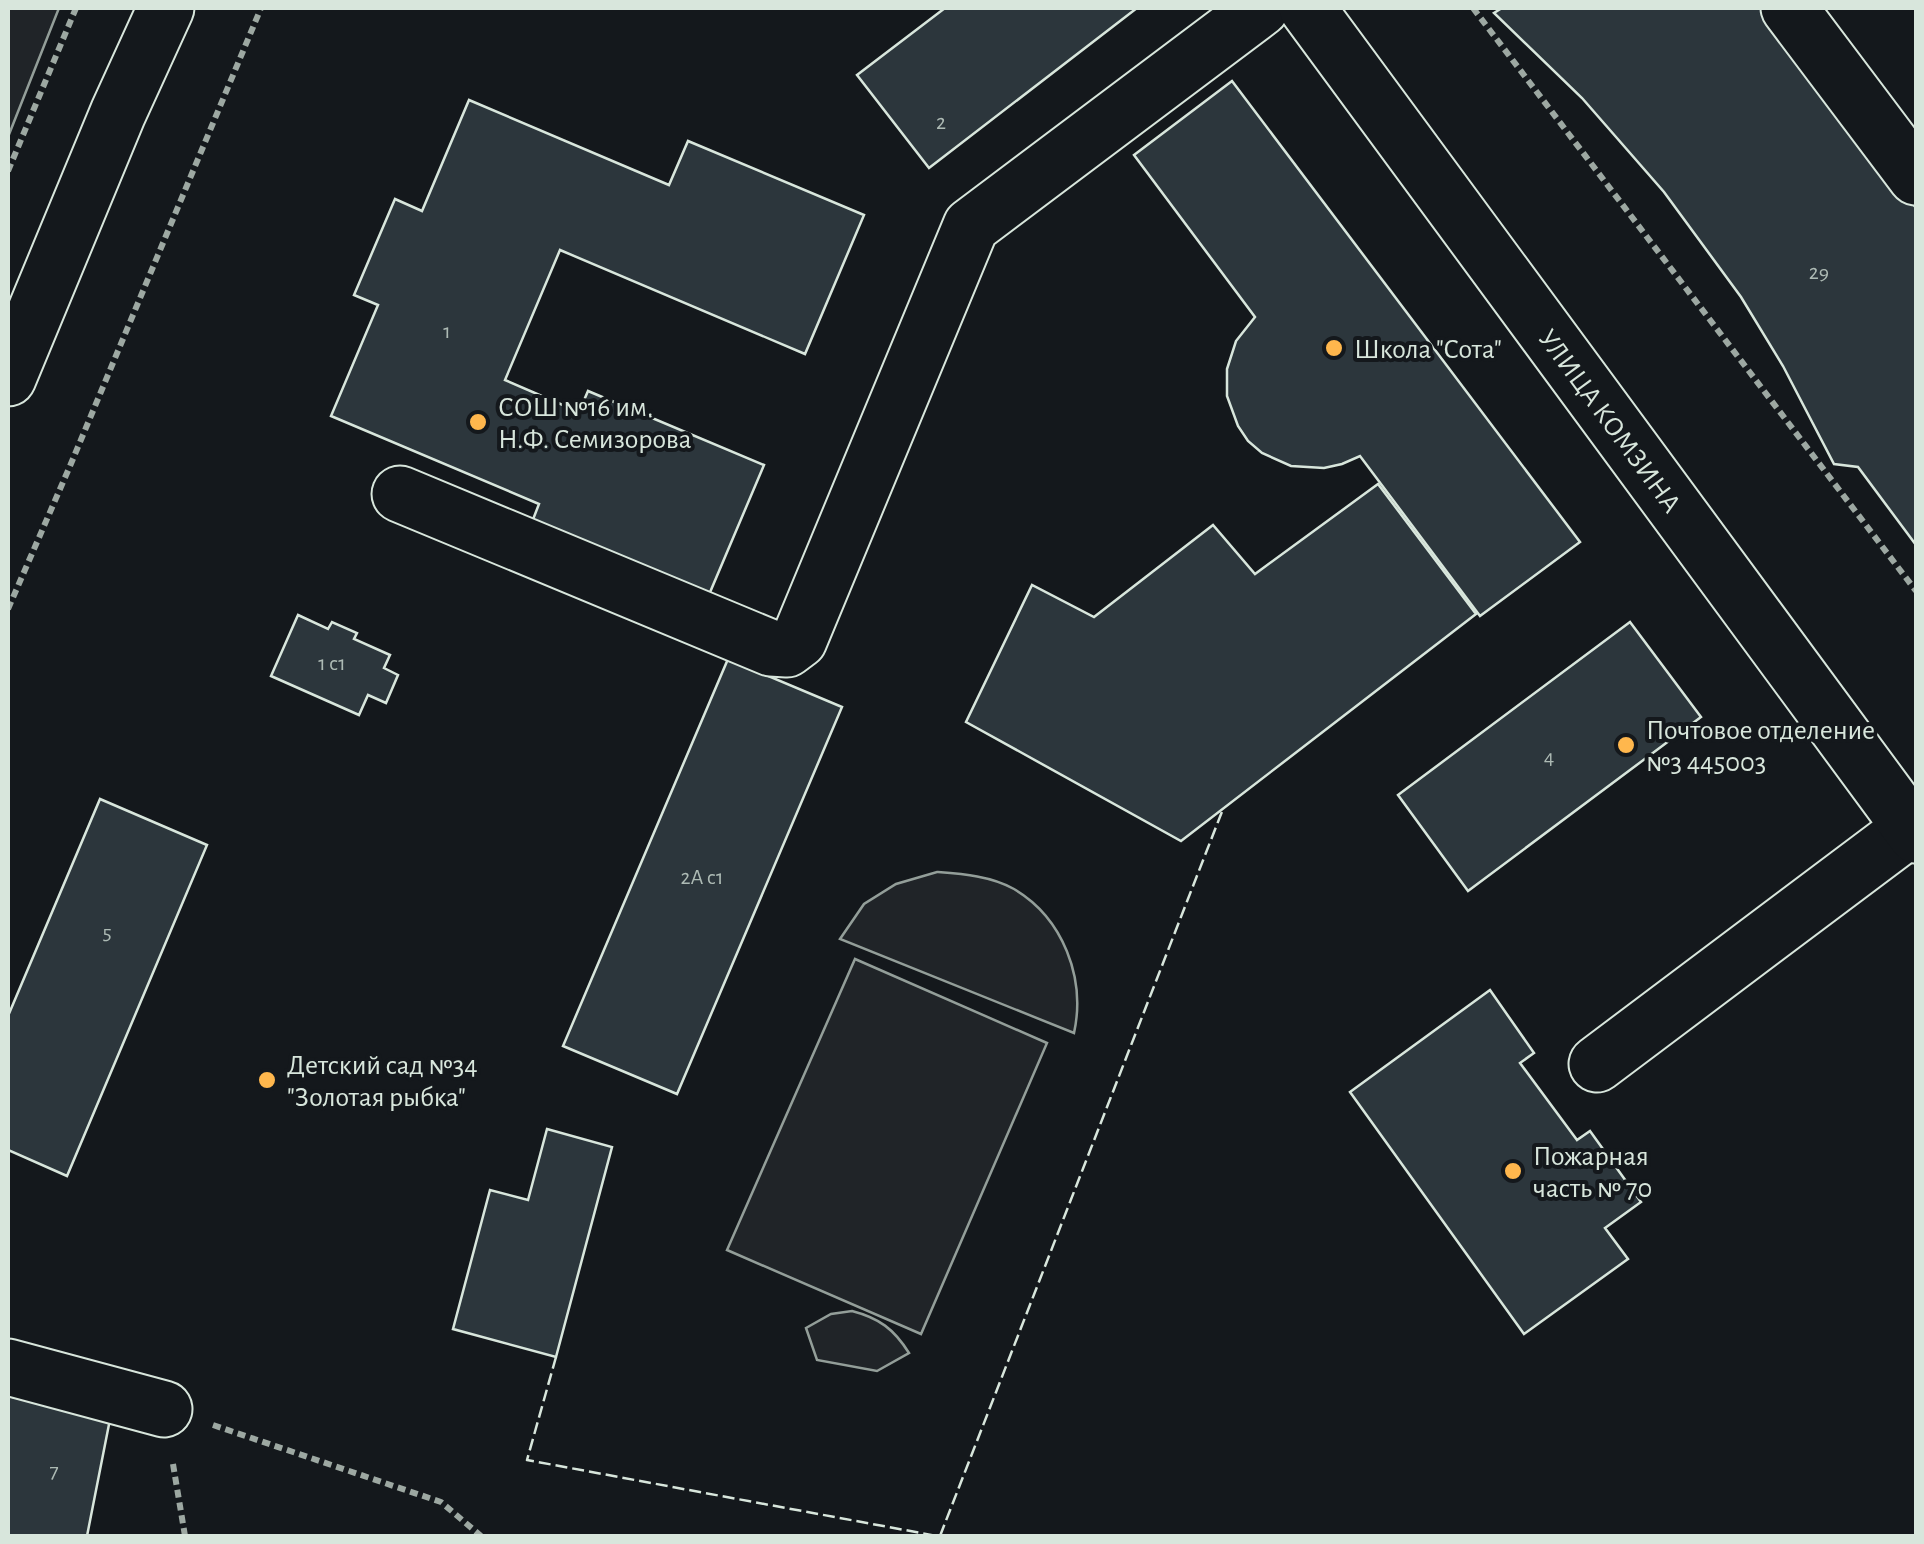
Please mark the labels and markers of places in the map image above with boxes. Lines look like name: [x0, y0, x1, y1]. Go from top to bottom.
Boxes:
place label: Школа "Сота": [1354, 336, 1502, 364]
marker: Школа "Сота": [1323, 337, 1345, 359]
place label: СОШ №16 им. Н.Ф. Семизорова: [498, 394, 692, 454]
marker: СОШ №16 им. Н.Ф. Семизорова: [467, 411, 489, 433]
place label: Почтовое отделение №3 445003: [1646, 717, 1875, 777]
marker: Почтовое отделение №3 445003: [1615, 734, 1637, 756]
place label: Детский сад №34 "Золотая рыбка": [287, 1052, 478, 1112]
marker: Детский сад №34 "Золотая рыбка": [256, 1069, 278, 1091]
place label: Пожарная часть № 70: [1533, 1143, 1652, 1203]
marker: Пожарная часть № 70: [1502, 1160, 1524, 1182]

